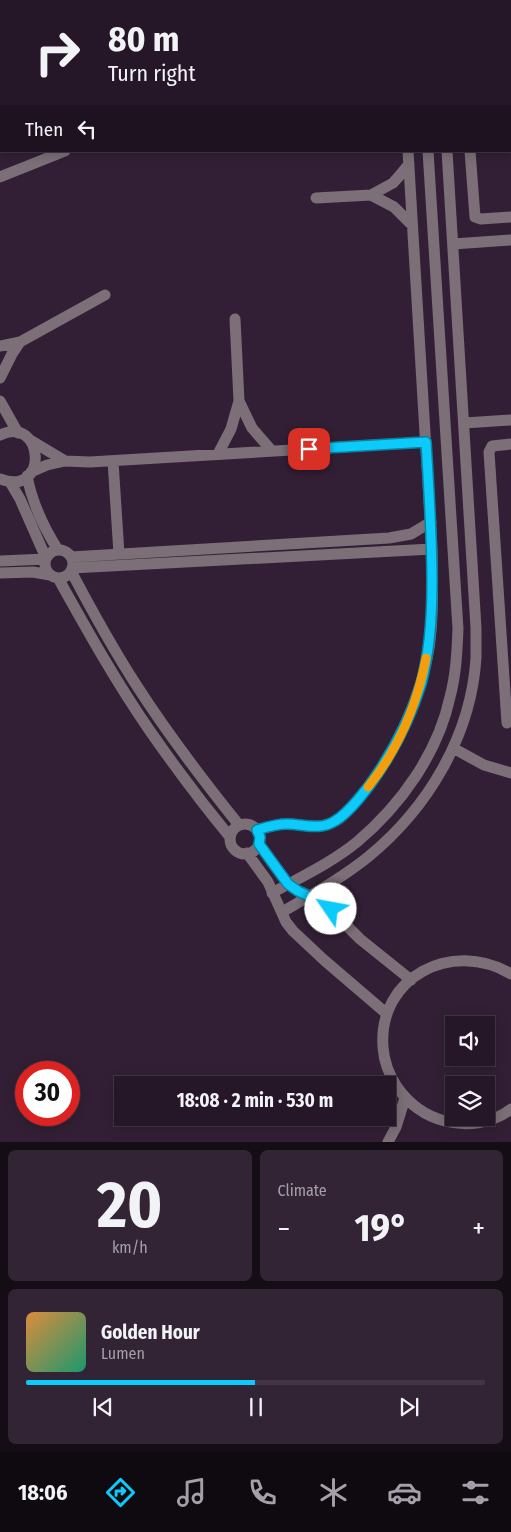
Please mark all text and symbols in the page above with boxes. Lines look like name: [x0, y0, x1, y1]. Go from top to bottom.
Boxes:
text: 80 m: [108, 18, 180, 60]
icon: right: [25, 20, 90, 85]
text: Turn right: [108, 60, 196, 87]
icon: left: [73, 115, 101, 143]
text: Then: [25, 118, 63, 141]
pin: [288, 428, 330, 470]
icon: arrive: [295, 435, 323, 463]
position arrow: [304, 882, 356, 934]
map controls: [445, 1016, 495, 1126]
button: sound: [445, 1016, 495, 1066]
speed limit sign: 30: [15, 1061, 80, 1126]
button: layers: [445, 1076, 495, 1126]
text: 18:08 · 2 min · 530 m: [177, 1089, 333, 1112]
text: 20: [97, 1166, 163, 1244]
text: Climate: [278, 1181, 327, 1200]
text: 19°: [354, 1205, 408, 1251]
text: −: [278, 1212, 290, 1245]
text: +: [472, 1212, 485, 1245]
text: km/h: [112, 1238, 148, 1257]
text: Golden Hour: [101, 1321, 200, 1344]
text: Lumen: [101, 1344, 145, 1363]
icon: previous: [89, 1393, 117, 1421]
icon: pause: [242, 1393, 270, 1421]
icon: next: [395, 1393, 423, 1421]
icon: directions: [103, 1475, 138, 1510]
icon: music: [174, 1475, 209, 1510]
icon: phone: [245, 1475, 280, 1510]
icon: climate: [316, 1475, 351, 1510]
icon: car: [387, 1475, 422, 1510]
icon: filters: [458, 1475, 493, 1510]
text: 18:06: [18, 1479, 67, 1506]

